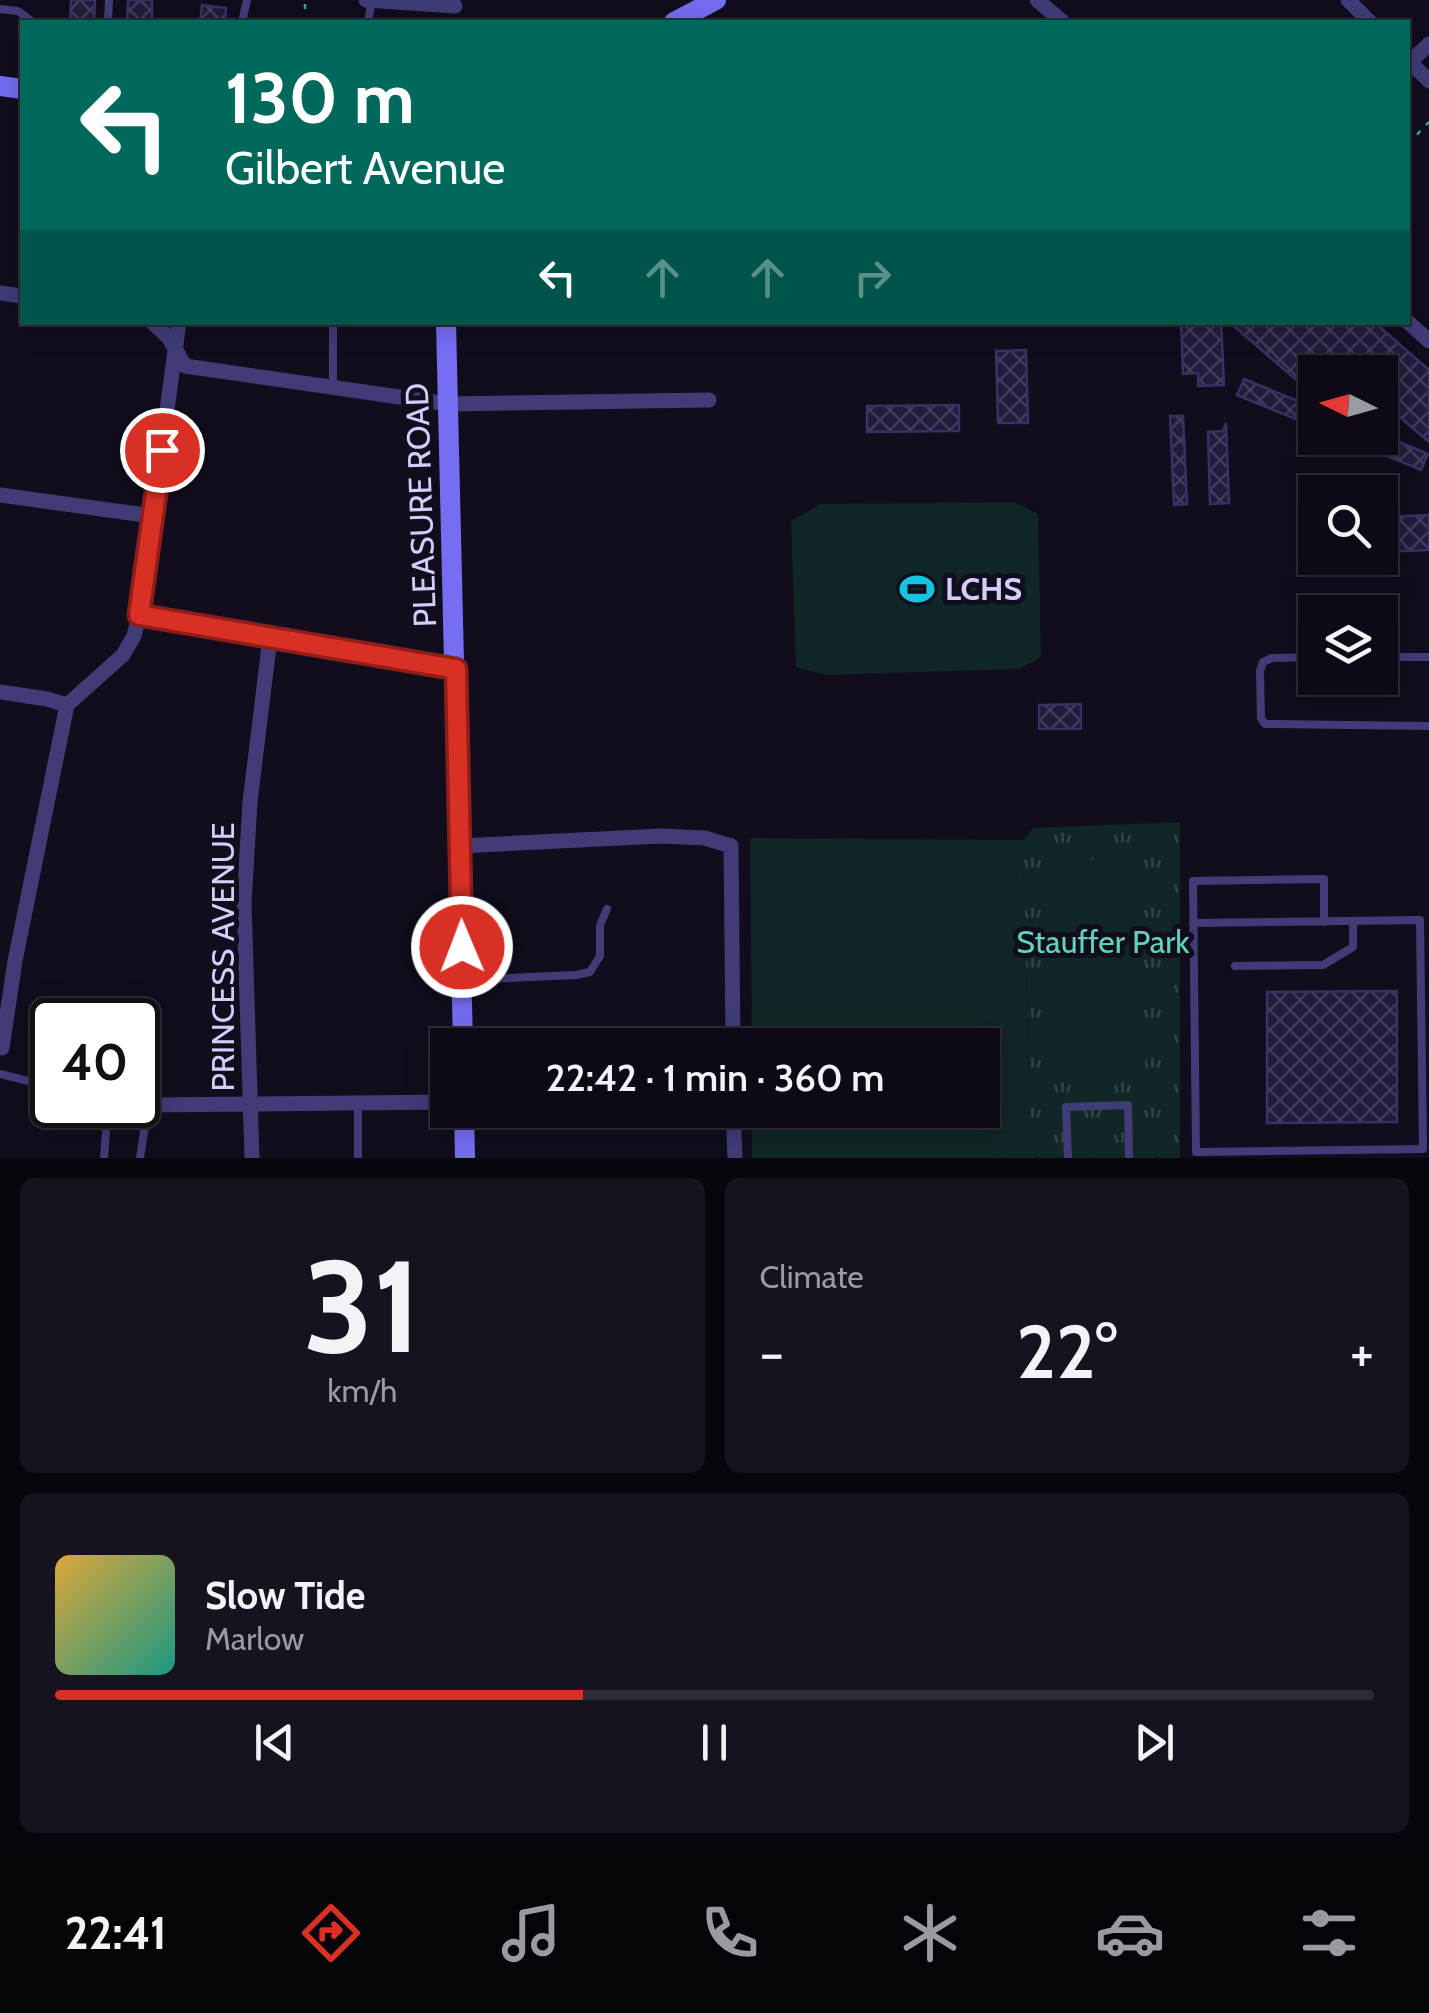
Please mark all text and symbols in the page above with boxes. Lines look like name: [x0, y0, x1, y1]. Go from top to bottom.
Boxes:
text: 130 m: [225, 55, 415, 141]
icon: left: [60, 60, 190, 190]
text: Gilbert Avenue: [225, 141, 505, 195]
icon: left: [530, 250, 585, 305]
icon: ahead: [635, 250, 690, 305]
icon: ahead: [740, 250, 795, 305]
icon: right: [845, 250, 900, 305]
north arrow: [1298, 355, 1398, 455]
map controls: [1298, 355, 1398, 695]
street label: PLEASURE ROAD: [397, 382, 444, 628]
pin: [120, 408, 205, 493]
icon: arrive: [135, 423, 190, 478]
button: search: [1298, 475, 1398, 575]
place label: LCHS: [945, 569, 1022, 608]
sports icon: LCHS: [898, 570, 936, 608]
button: layers: [1298, 595, 1398, 695]
street label: PRINCESS AVENUE: [203, 822, 242, 1092]
position arrow: [410, 895, 514, 999]
park label: Stauffer Park: [1016, 922, 1190, 961]
speed limit sign: 40: [30, 998, 160, 1128]
text: 22:42 · 1 min · 360 m: [546, 1054, 884, 1101]
text: 31: [303, 1227, 421, 1385]
text: Climate: [760, 1257, 864, 1296]
text: 22°: [1016, 1306, 1117, 1397]
text: −: [760, 1319, 784, 1386]
text: +: [1350, 1319, 1374, 1386]
text: km/h: [327, 1371, 397, 1410]
text: Slow Tide: [205, 1572, 365, 1619]
text: Marlow: [205, 1619, 304, 1658]
icon: previous: [247, 1715, 302, 1770]
icon: pause: [687, 1715, 742, 1770]
icon: next: [1127, 1715, 1182, 1770]
icon: directions: [296, 1898, 366, 1968]
icon: music: [496, 1898, 566, 1968]
icon: phone: [695, 1898, 765, 1968]
icon: climate: [895, 1898, 965, 1968]
icon: car: [1095, 1898, 1165, 1968]
icon: filters: [1294, 1898, 1364, 1968]
text: 22:41: [65, 1906, 167, 1960]

